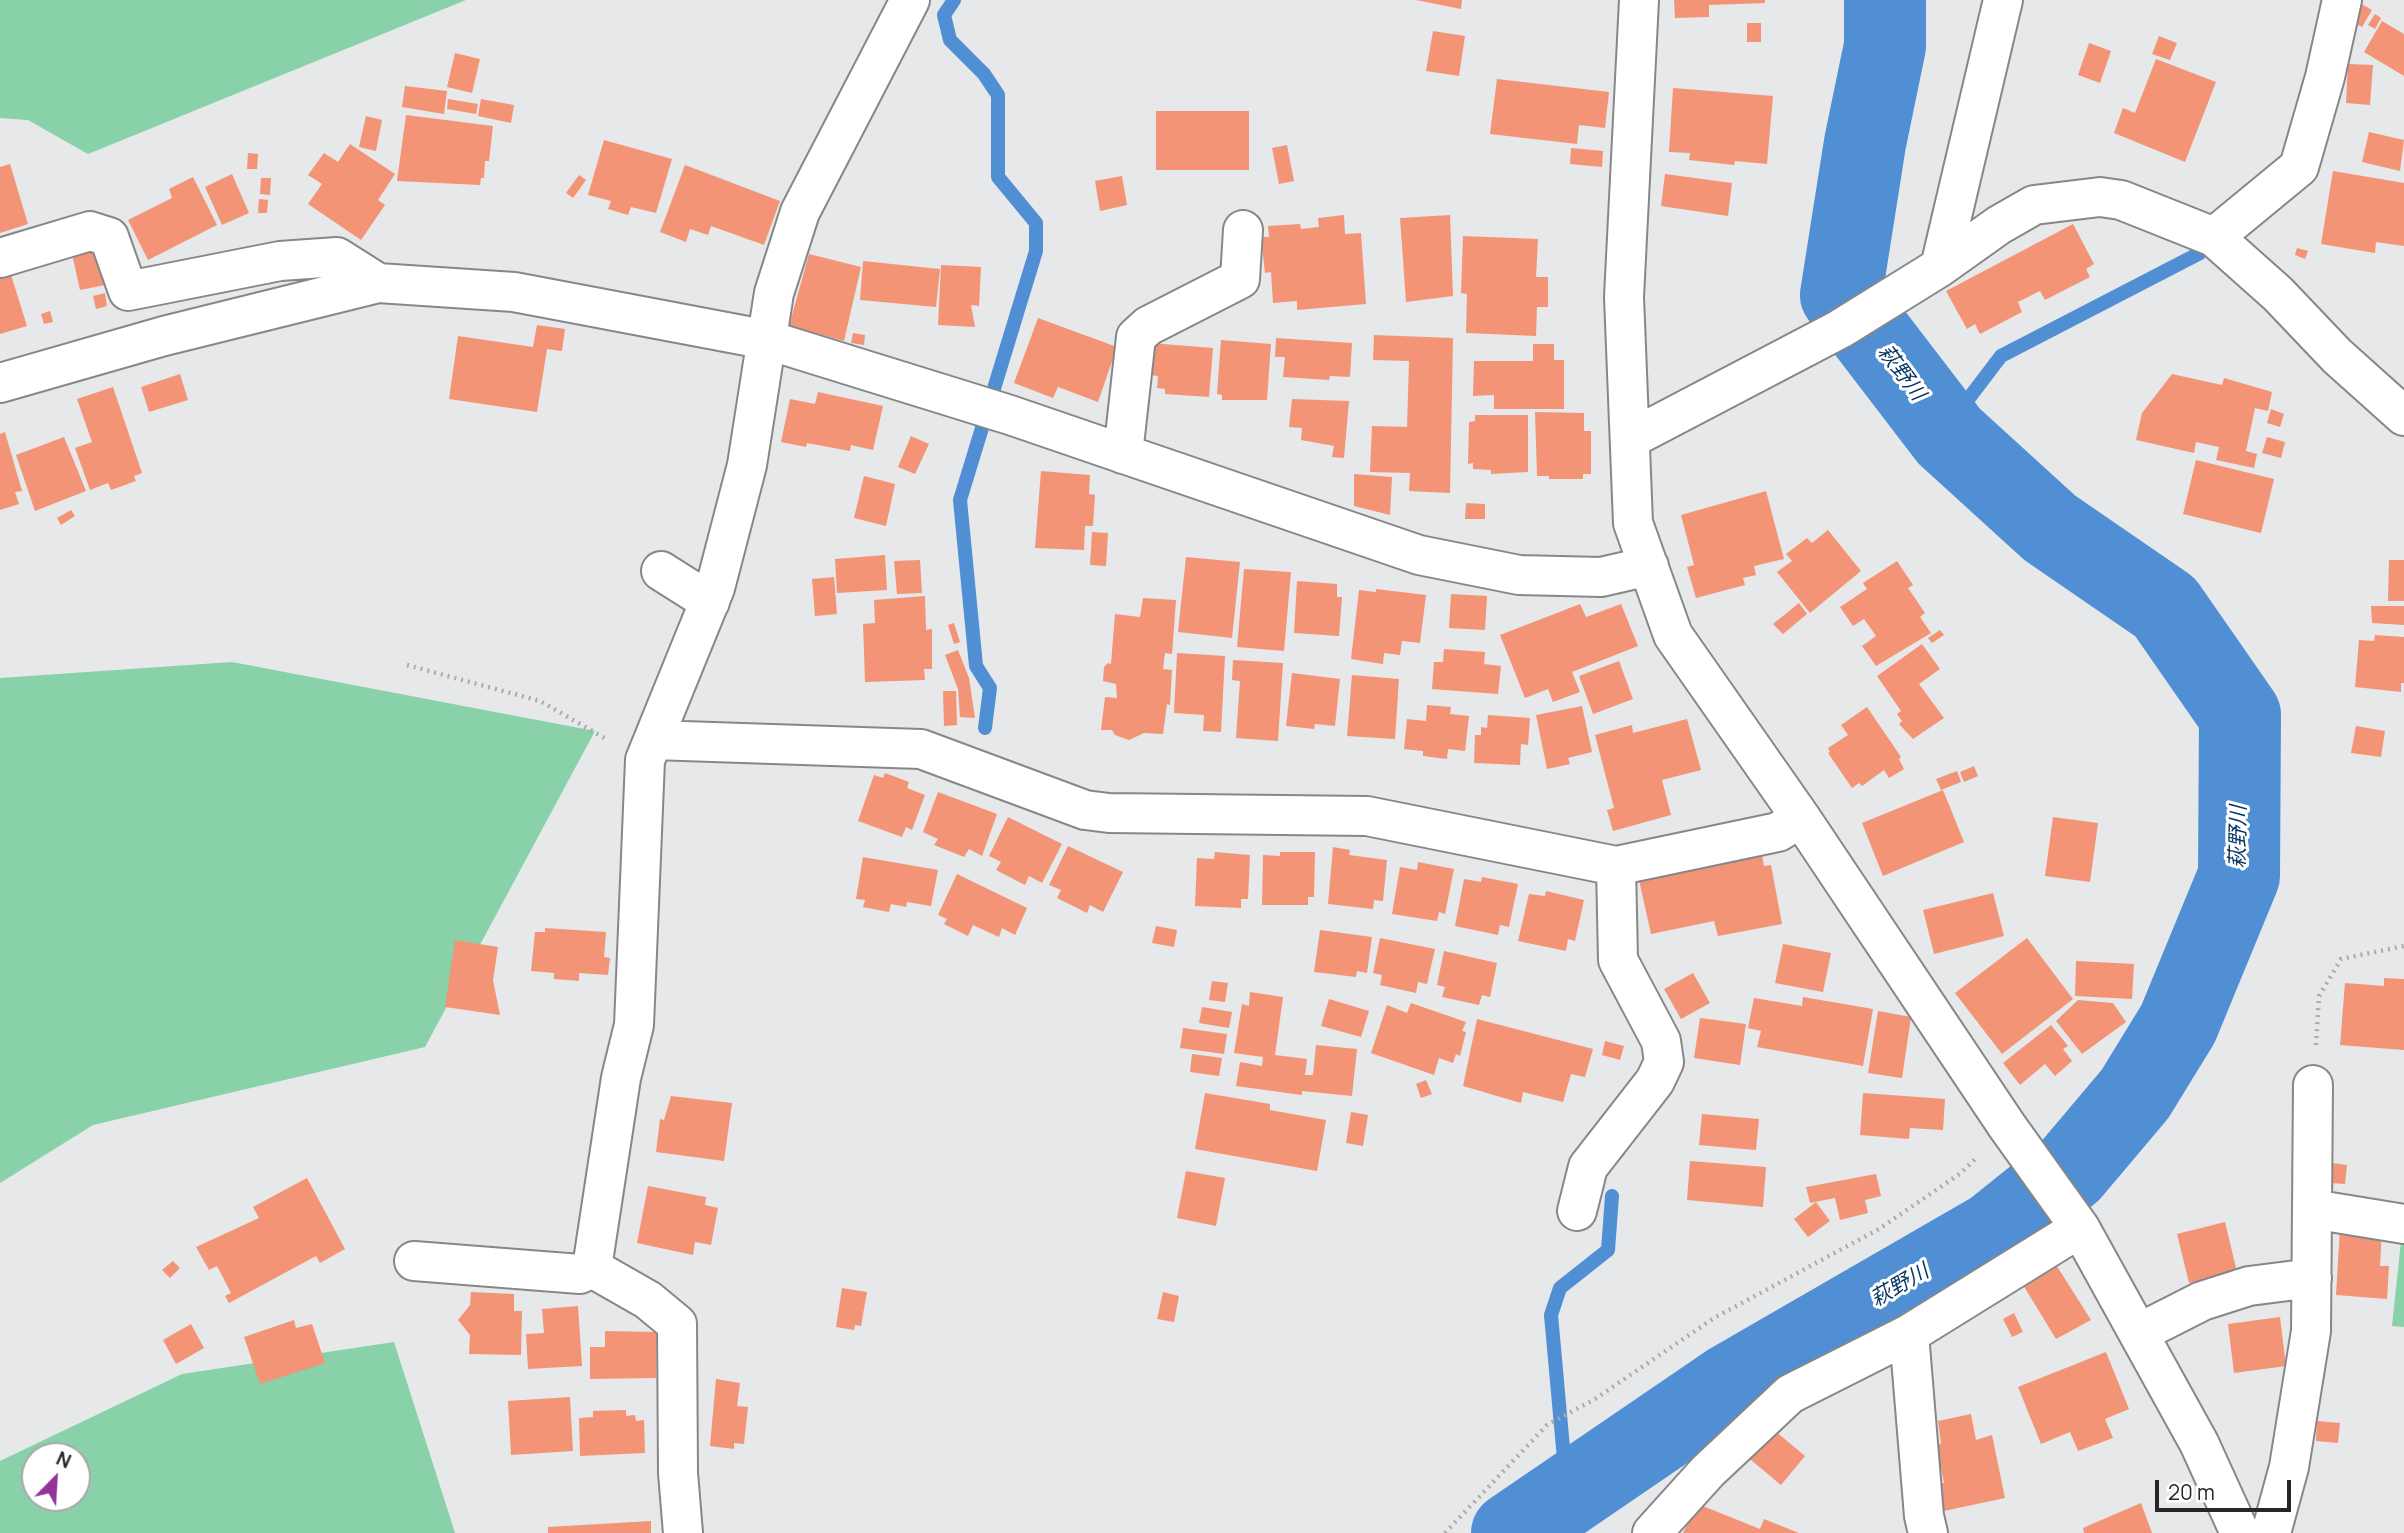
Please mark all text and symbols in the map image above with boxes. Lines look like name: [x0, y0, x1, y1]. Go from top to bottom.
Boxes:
water label: 萩野川: [1872, 340, 1930, 406]
water label: 萩野川: [2226, 805, 2252, 869]
water label: 萩野川: [1866, 1259, 1934, 1313]
north arrow: [21, 1442, 91, 1512]
text: N: [52, 1445, 75, 1474]
scale bar: [2159, 1466, 2296, 1510]
text: 20 m: [2168, 1478, 2215, 1506]

